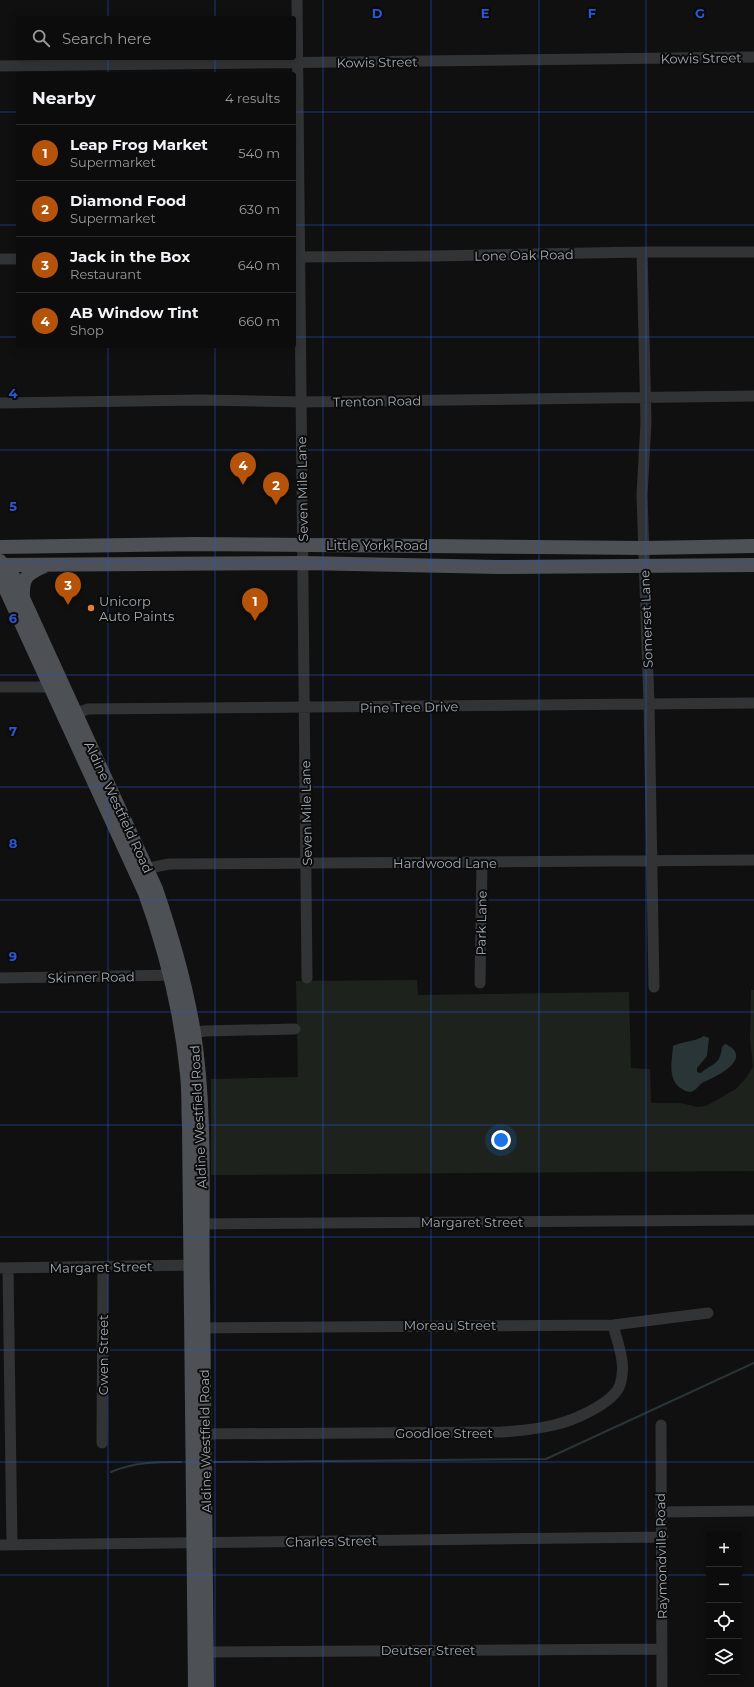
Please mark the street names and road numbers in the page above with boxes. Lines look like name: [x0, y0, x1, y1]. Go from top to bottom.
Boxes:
street label: Kowis Street: [660, 49, 742, 67]
street label: Kowis Street: [336, 53, 418, 71]
street label: Lone Oak Road: [474, 246, 574, 264]
street label: Trenton Road: [333, 392, 421, 410]
street label: Seven Mile Lane: [293, 436, 311, 542]
street label: Little York Road: [326, 537, 428, 553]
street label: Somerset Lane: [636, 570, 656, 668]
street label: Pine Tree Drive: [360, 698, 458, 716]
street label: Aldine Westfield Road: [81, 739, 157, 875]
street label: Seven Mile Lane: [297, 760, 315, 866]
street label: Hardwood Lane: [393, 855, 497, 871]
street label: Park Lane: [472, 890, 490, 956]
street label: Skinner Road: [47, 968, 135, 986]
street label: Aldine Westfield Road: [186, 1045, 210, 1189]
street label: Margaret Street: [421, 1214, 523, 1230]
street label: Margaret Street: [50, 1258, 152, 1276]
street label: Gwen Street: [95, 1315, 111, 1395]
street label: Moreau Street: [404, 1317, 496, 1333]
street label: Aldine Westfield Road: [196, 1369, 214, 1513]
street label: Goodloe Street: [395, 1425, 493, 1441]
street label: Raymondville Road: [652, 1493, 670, 1619]
street label: Charles Street: [285, 1532, 377, 1550]
street label: Deutser Street: [381, 1642, 475, 1658]

